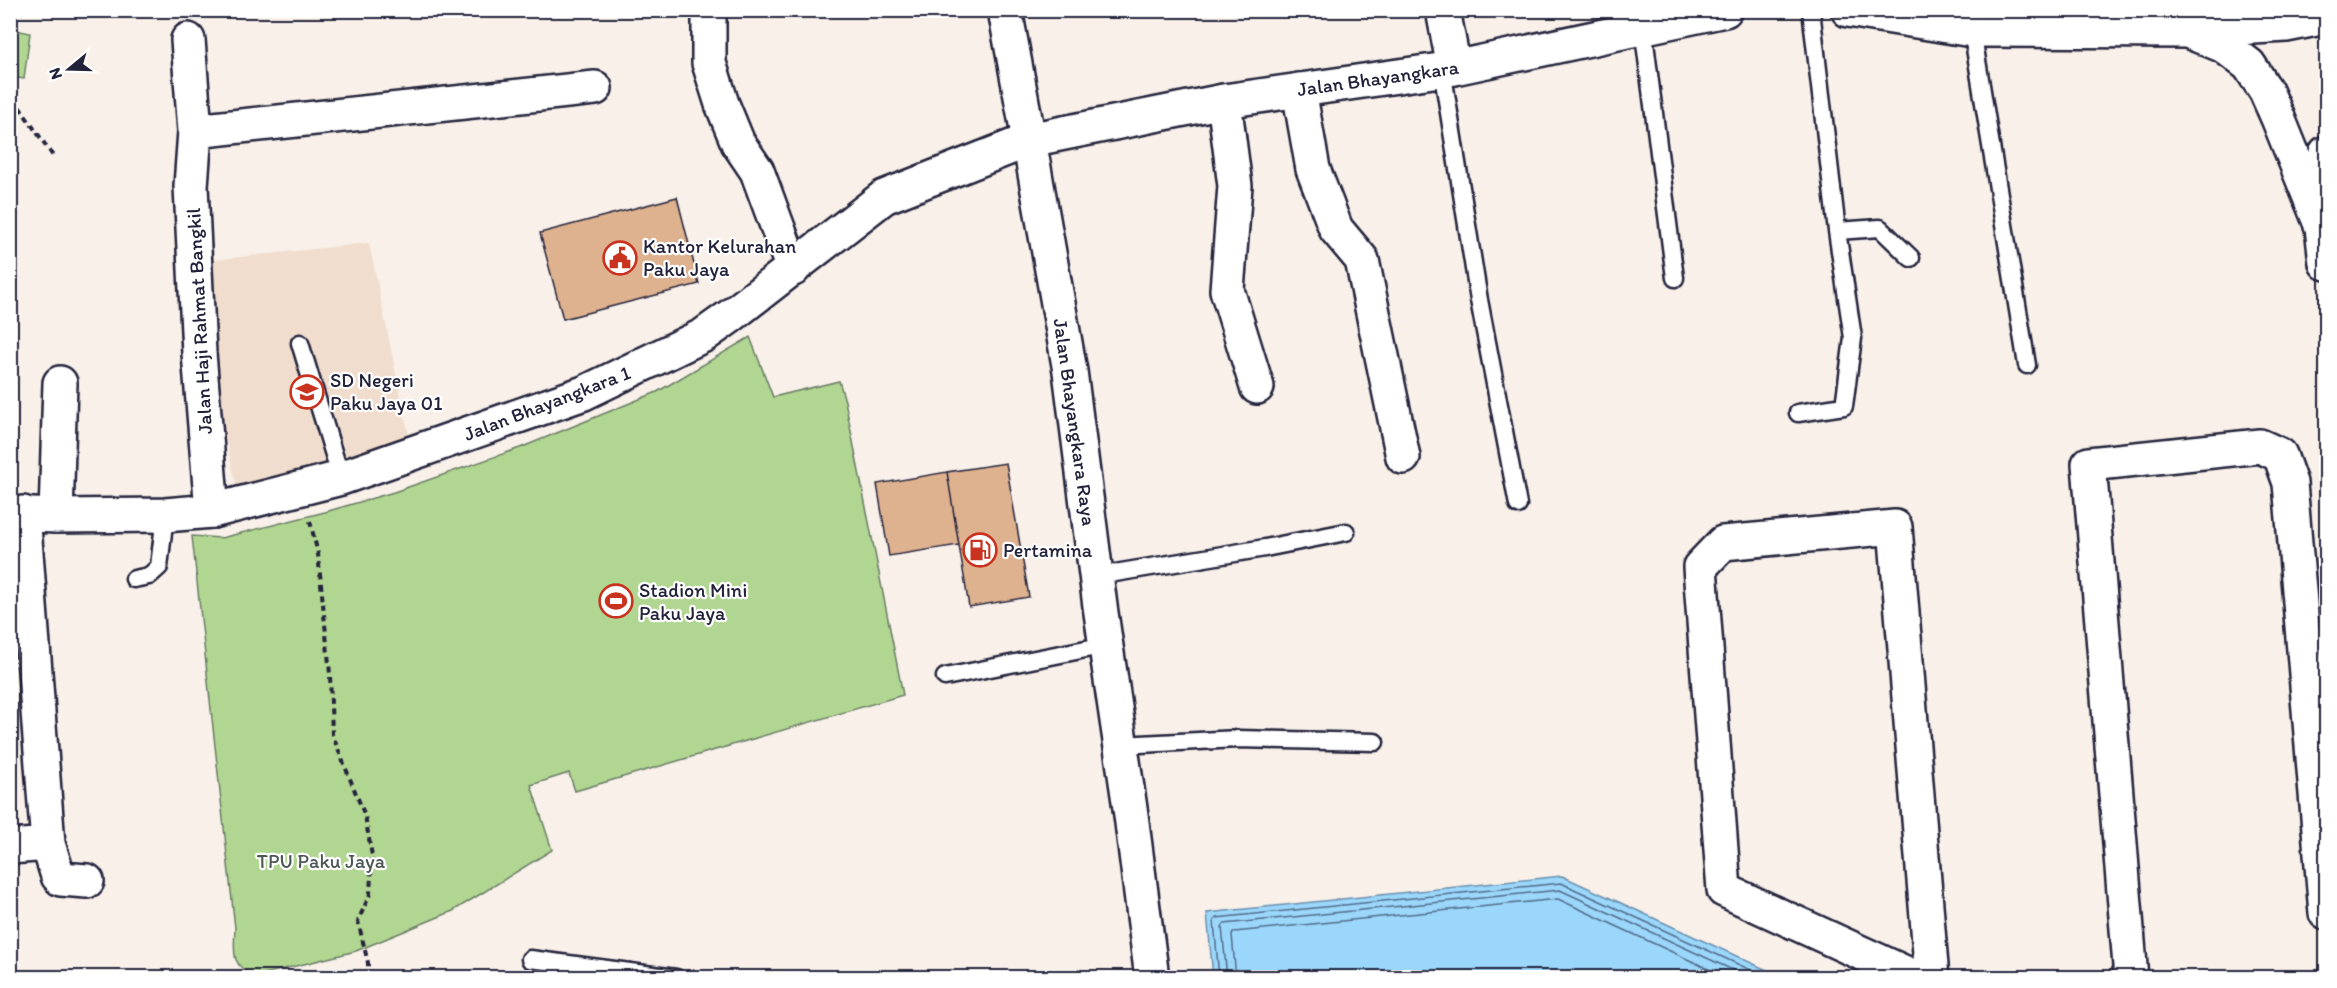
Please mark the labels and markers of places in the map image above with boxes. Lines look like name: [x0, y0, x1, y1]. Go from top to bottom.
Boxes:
place label: Kantor Kelurahan Paku Jaya: [643, 234, 796, 281]
public building icon: Kantor Kelurahan Paku Jaya: [602, 240, 638, 276]
place label: SD Negeri Paku Jaya 01: [330, 368, 442, 415]
school or university icon: SD Negeri Paku Jaya 01: [289, 374, 325, 410]
fuel station icon: Pertamina: [962, 532, 998, 568]
place label: Pertamina: [1003, 538, 1093, 562]
place label: Stadion Mini Paku Jaya: [639, 578, 747, 625]
sports icon: Stadion Mini Paku Jaya: [598, 583, 634, 619]

